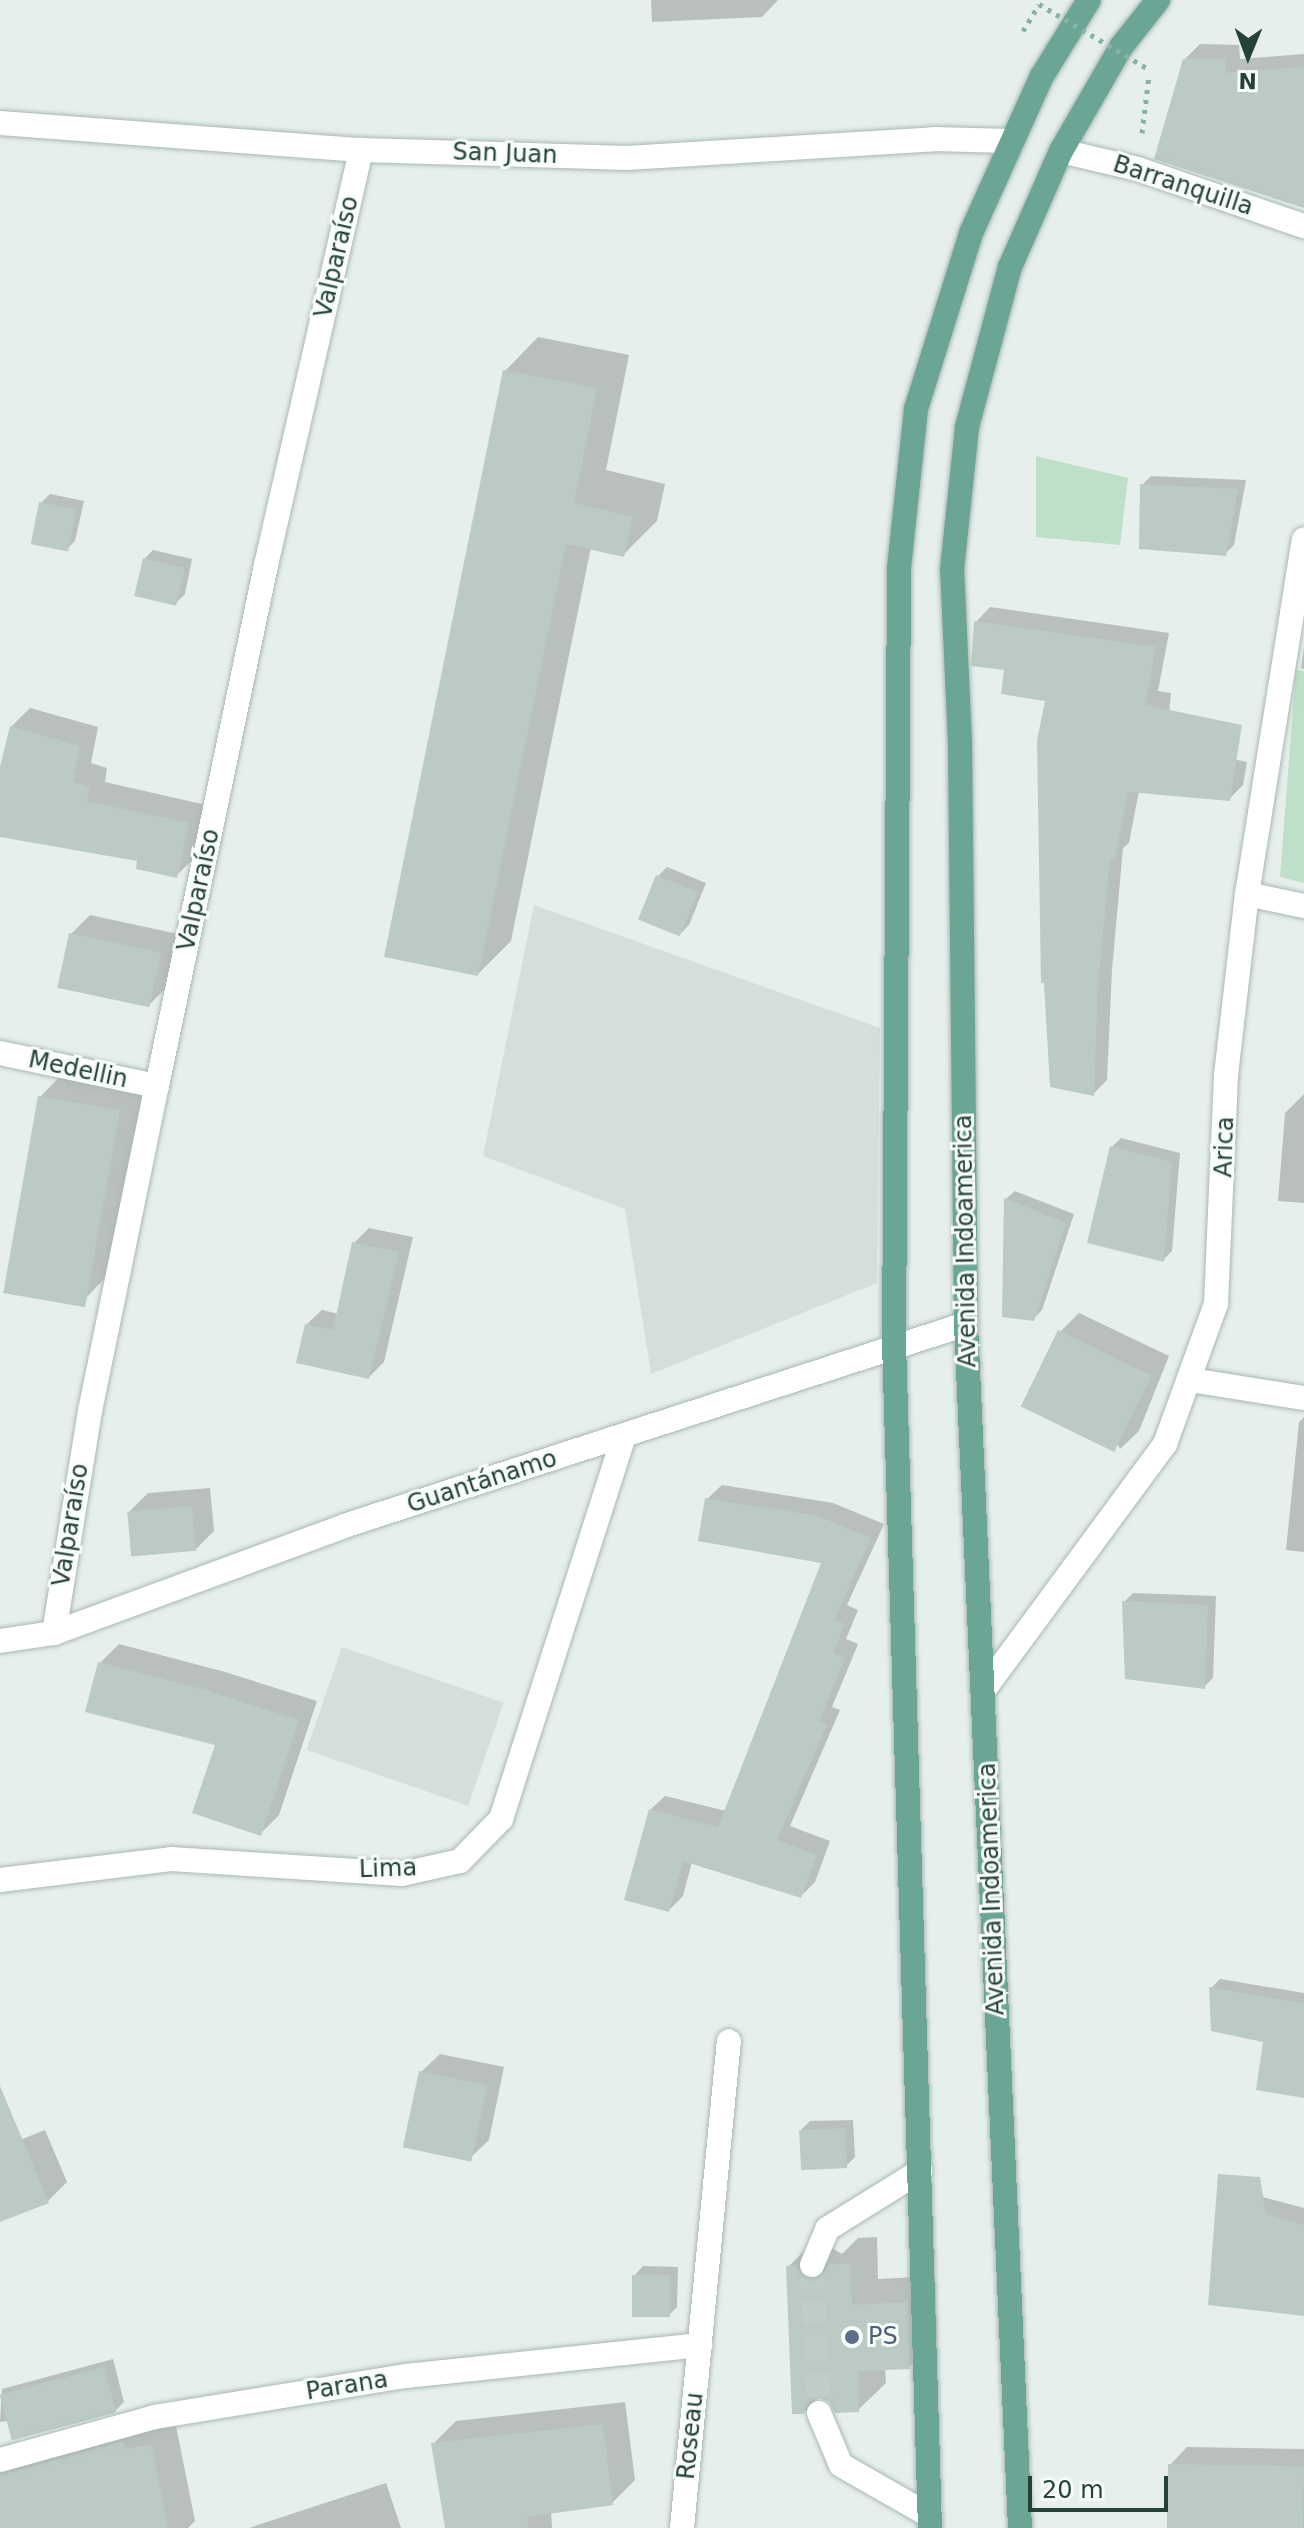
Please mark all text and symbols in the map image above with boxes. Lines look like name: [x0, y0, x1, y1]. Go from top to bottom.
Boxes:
north arrow: [1208, 16, 1288, 96]
text: N: [1238, 68, 1257, 93]
street label: San Juan: [452, 138, 558, 170]
street label: Barranquilla: [1109, 150, 1257, 222]
street label: Valparaíso: [309, 193, 365, 321]
street label: Valparaíso: [172, 826, 226, 954]
street label: Medellin: [26, 1045, 130, 1095]
street label: Avenida Indoamerica: [949, 1114, 983, 1368]
street label: Arica: [1210, 1116, 1240, 1178]
street label: Guantánamo: [403, 1444, 561, 1520]
street label: Valparaíso: [47, 1461, 95, 1589]
street label: Avenida Indoamerica: [973, 1762, 1011, 2016]
street label: Lima: [358, 1854, 418, 1884]
place label: PS: [868, 2323, 898, 2351]
marker: PS: [843, 2328, 861, 2346]
street label: Parana: [304, 2365, 390, 2407]
street label: Roseau: [672, 2391, 710, 2481]
scale bar: [1032, 2460, 1172, 2510]
text: 20 m: [1042, 2476, 1104, 2504]

